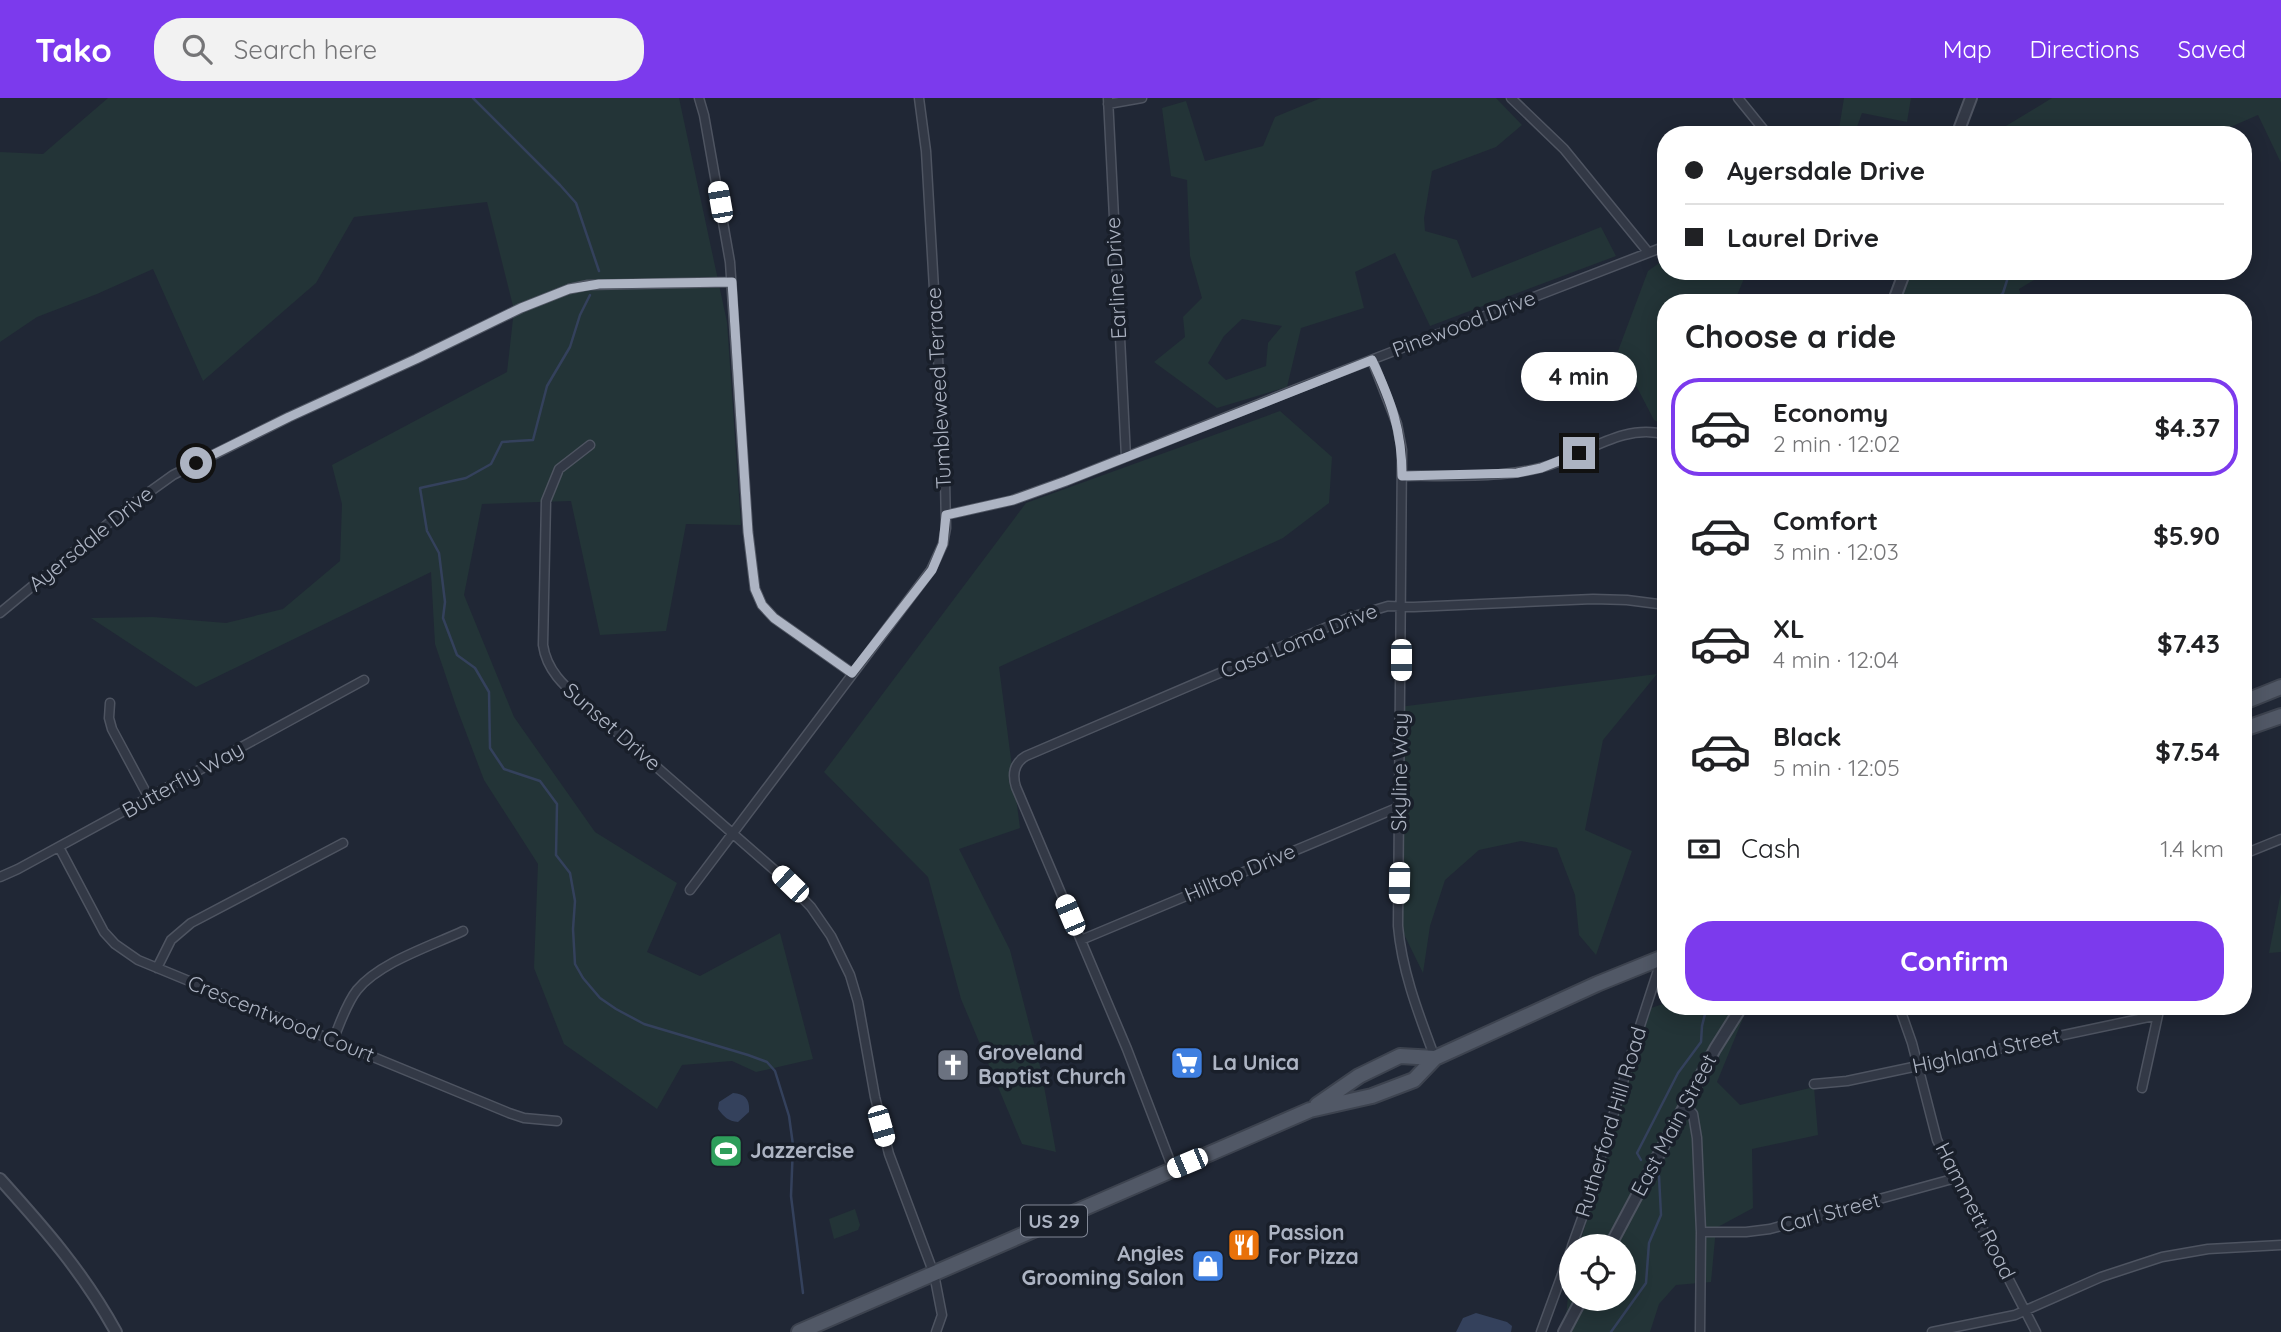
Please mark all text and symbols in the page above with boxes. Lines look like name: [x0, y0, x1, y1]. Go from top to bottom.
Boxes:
search box: [154, 18, 644, 81]
text: Tako: [35, 29, 112, 70]
icon: search: [178, 30, 216, 68]
text: Search here: [234, 33, 377, 66]
text: Map: [1943, 34, 1992, 64]
text: Directions: [2030, 34, 2140, 64]
text: Saved: [2178, 34, 2246, 64]
text: Ayersdale Drive: [1727, 154, 1925, 187]
car: [707, 179, 734, 225]
street label: Earline Drive: [1099, 216, 1131, 340]
text: Laurel Drive: [1727, 221, 1879, 254]
street label: Pinewood Drive: [1388, 284, 1539, 362]
street label: Tumbleweed Terrace: [920, 287, 956, 490]
text: Choose a ride: [1685, 316, 1897, 356]
callout: 4 min: [1521, 352, 1637, 400]
text: 4 min: [1549, 362, 1609, 391]
icon: car: [1689, 396, 1752, 459]
text: Economy: [1773, 396, 1888, 429]
text: $4.37: [2154, 411, 2220, 444]
text: 2 min · 12:02: [1773, 429, 1900, 458]
route end: [1563, 437, 1595, 469]
route start: [180, 447, 212, 479]
street label: Ayersdale Drive: [23, 480, 158, 596]
icon: car: [1689, 504, 1752, 567]
text: Comfort: [1773, 504, 1878, 537]
text: $5.90: [2153, 519, 2220, 552]
text: 3 min · 12:03: [1773, 537, 1899, 566]
street label: Casa Loma Drive: [1216, 597, 1381, 683]
icon: car: [1689, 612, 1752, 675]
text: XL: [1773, 612, 1805, 645]
text: $7.43: [2157, 627, 2220, 660]
car: [1391, 639, 1412, 681]
text: 4 min · 12:04: [1773, 645, 1899, 674]
street label: Sunset Drive: [558, 677, 667, 776]
street label: Skyline Way: [1385, 712, 1413, 832]
icon: car: [1689, 720, 1752, 783]
text: Black: [1773, 720, 1842, 753]
street label: Butterfly Way: [117, 735, 248, 823]
text: $7.54: [2155, 735, 2220, 768]
text: 5 min · 12:05: [1773, 753, 1900, 782]
icon: cash: [1685, 830, 1723, 868]
text: Cash: [1741, 832, 1801, 865]
text: 1.4 km: [2160, 834, 2224, 863]
street label: Hilltop Drive: [1180, 837, 1299, 907]
car: [768, 862, 813, 906]
car: [1389, 862, 1410, 904]
car: [1053, 892, 1088, 938]
button: Confirm: [1685, 921, 2224, 1001]
street label: Crescentwood Court: [184, 969, 379, 1067]
street label: Highland Street: [1910, 1022, 2062, 1078]
street label: Rutherford Hill Road: [1569, 1023, 1651, 1220]
place label: Groveland Baptist Church: [978, 1039, 1126, 1089]
supermarket icon: La Unica: [1168, 1044, 1206, 1082]
church icon: Groveland Baptist Church: [934, 1046, 972, 1084]
place label: La Unica: [1212, 1049, 1299, 1075]
street label: East Main Street: [1625, 1049, 1722, 1200]
car: [866, 1103, 897, 1149]
sports icon: Jazzercise: [707, 1132, 745, 1170]
place label: Jazzercise: [750, 1137, 854, 1163]
street label: Hammett Road: [1930, 1138, 2022, 1283]
car: [1164, 1145, 1211, 1181]
street label: Carl Street: [1777, 1186, 1883, 1238]
road number: US 29: [1021, 1205, 1087, 1236]
place label: Passion For Pizza: [1268, 1219, 1359, 1269]
restaurant icon: Passion For Pizza: [1225, 1226, 1263, 1264]
map controls: [1559, 1234, 1636, 1311]
button: locate: [1559, 1234, 1636, 1311]
place label: Angies Grooming Salon: [1022, 1240, 1184, 1290]
shop icon: Angies Grooming Salon: [1189, 1247, 1227, 1285]

